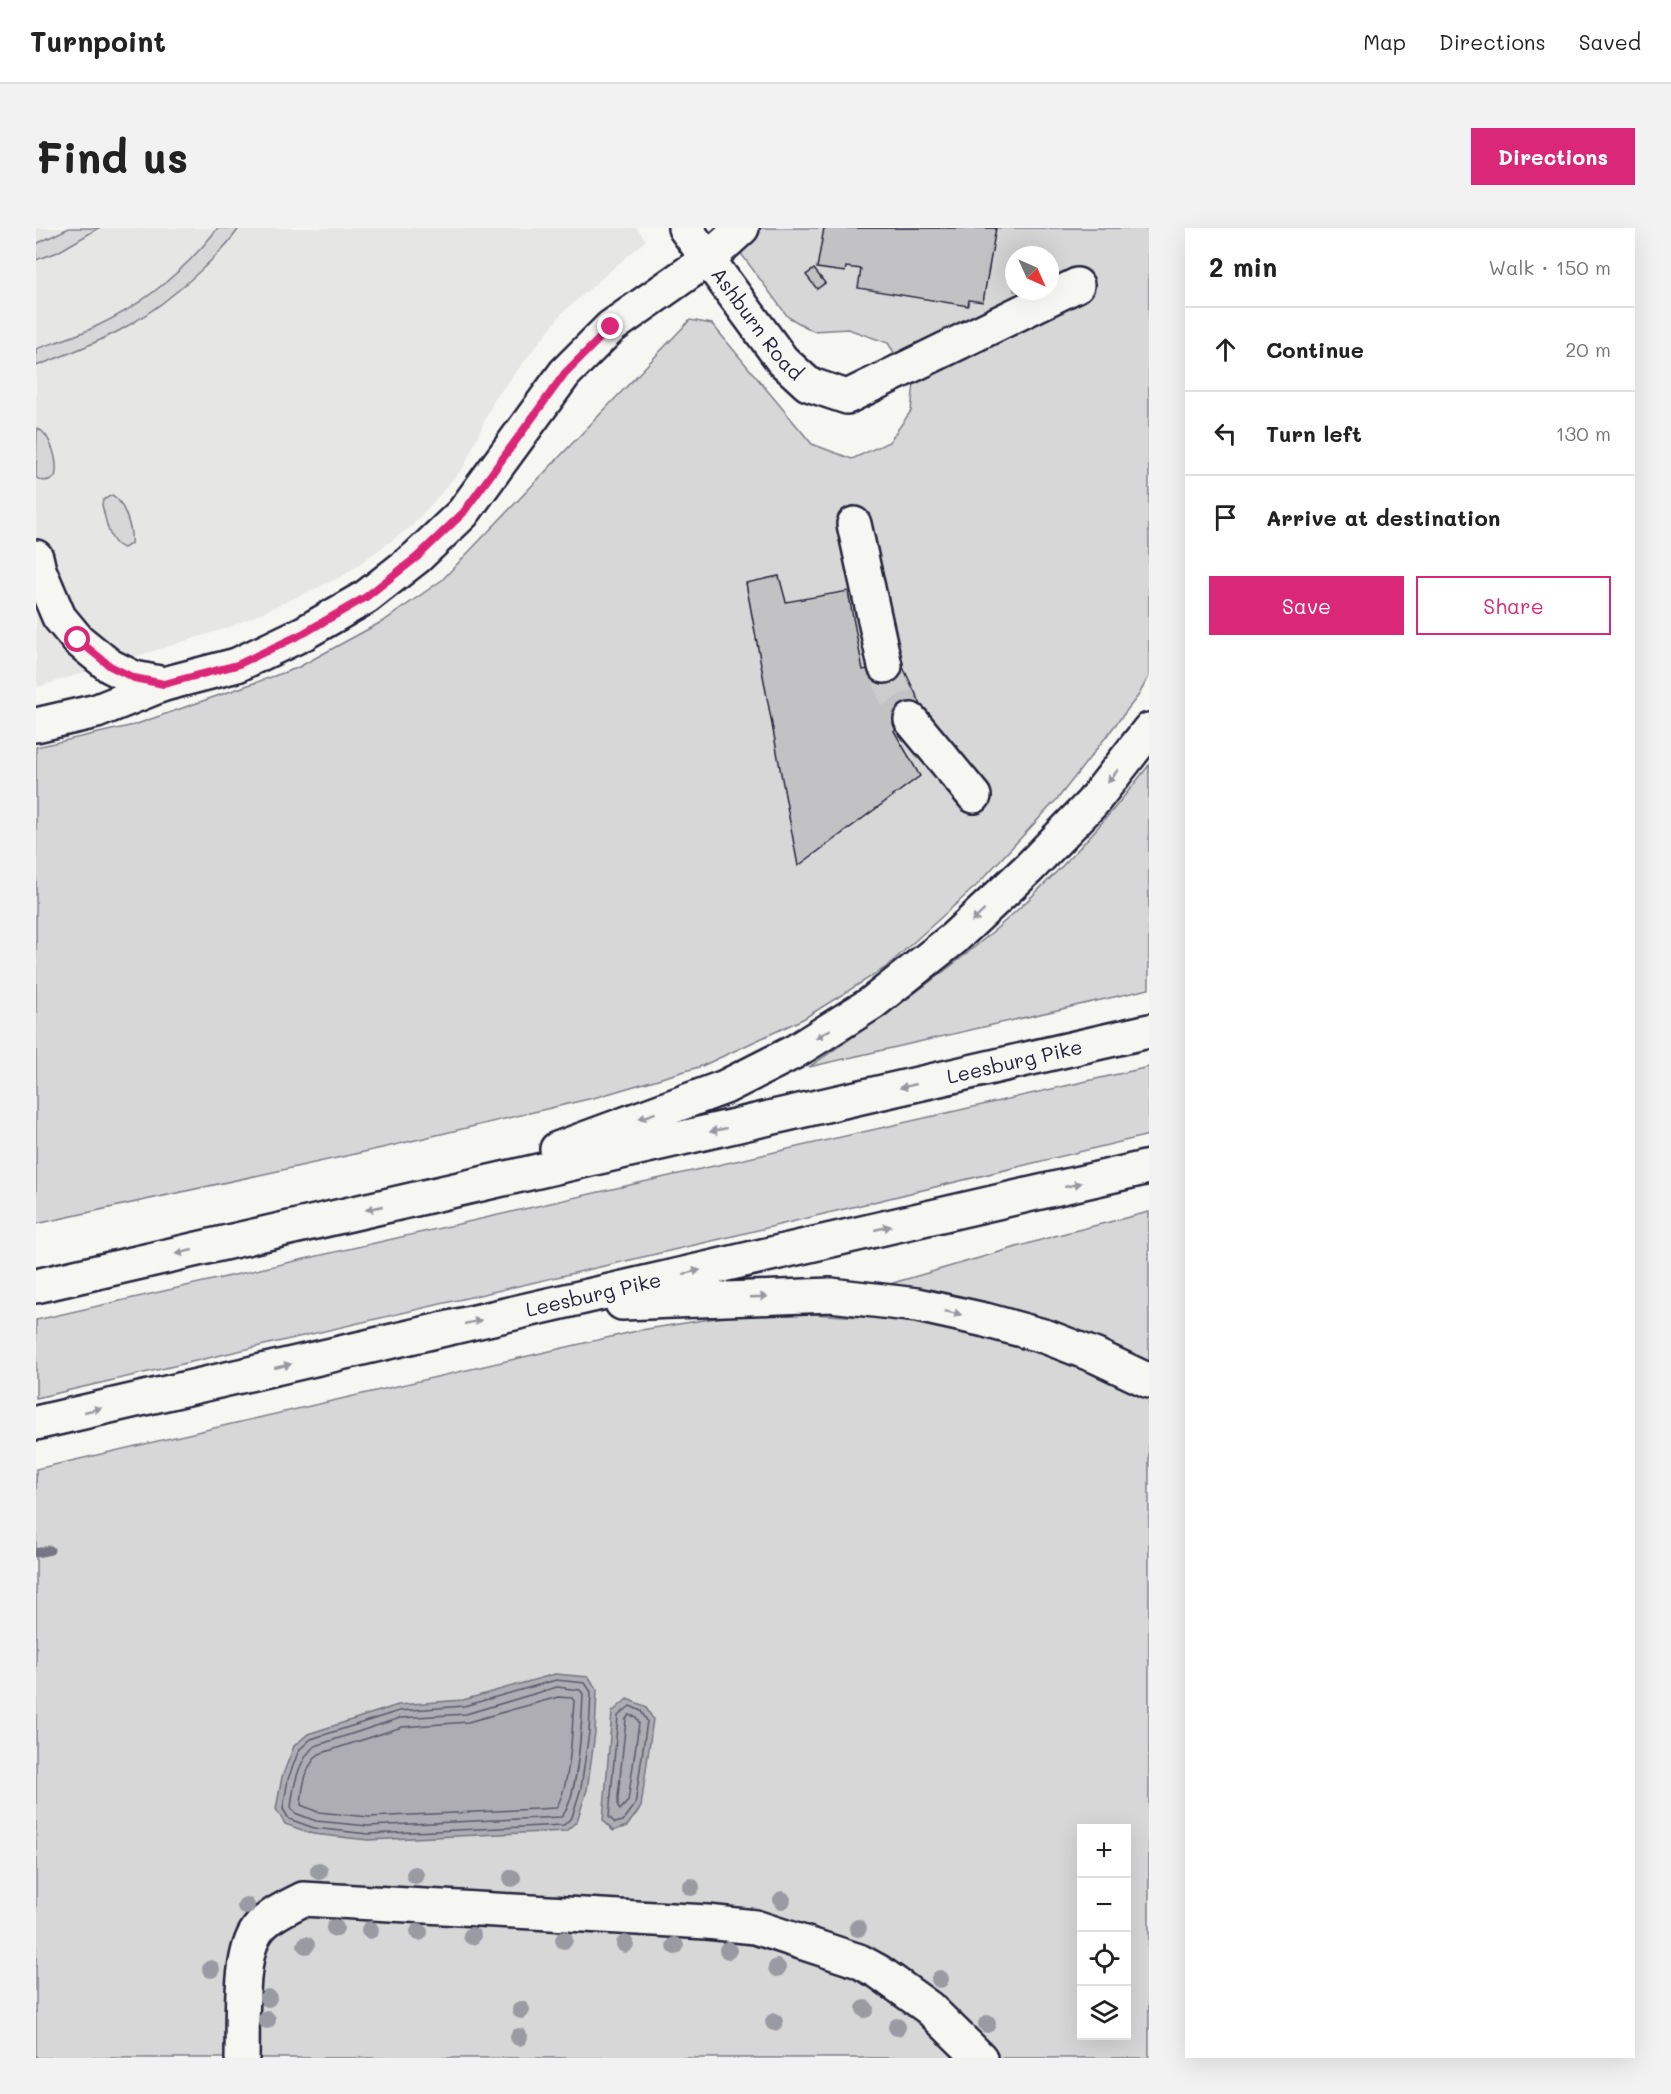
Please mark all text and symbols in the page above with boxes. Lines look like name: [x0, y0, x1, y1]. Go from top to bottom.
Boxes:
text: Turnpoint: [30, 23, 166, 59]
text: Map: [1363, 28, 1406, 55]
text: Directions: [1439, 28, 1546, 55]
text: Saved: [1579, 28, 1641, 55]
button: Directions: [1471, 128, 1635, 185]
text: Find us: [36, 129, 188, 184]
north arrow: [1005, 246, 1059, 300]
text: 2 min: [1209, 250, 1277, 284]
text: Walk · 150 m: [1489, 254, 1611, 280]
street label: Ashburn Road: [706, 262, 809, 385]
route end: [597, 313, 623, 339]
icon: ahead: [1209, 333, 1242, 366]
text: Continue: [1266, 335, 1364, 364]
text: 20 m: [1565, 336, 1611, 362]
icon: left: [1209, 417, 1242, 450]
text: Turn left: [1266, 419, 1362, 448]
text: 130 m: [1556, 420, 1611, 446]
icon: arrive: [1209, 501, 1242, 534]
text: Arrive at destination: [1266, 503, 1501, 532]
button: Save: [1209, 576, 1404, 635]
button: Share: [1416, 576, 1611, 635]
route start: [64, 626, 90, 652]
one-way arrow: [1107, 768, 1120, 784]
one-way arrow: [971, 909, 986, 922]
one-way arrow: [815, 1028, 831, 1039]
street label: Leesburg Pike: [944, 1033, 1085, 1089]
one-way arrow: [898, 1082, 917, 1091]
one-way arrow: [637, 1111, 655, 1121]
one-way arrow: [708, 1125, 727, 1135]
one-way arrow: [1063, 1180, 1082, 1189]
one-way arrow: [365, 1204, 384, 1214]
one-way arrow: [873, 1223, 892, 1233]
one-way arrow: [175, 1247, 194, 1257]
street label: Leesburg Pike: [523, 1266, 663, 1322]
one-way arrow: [683, 1266, 702, 1276]
one-way arrow: [750, 1293, 769, 1302]
one-way arrow: [943, 1309, 962, 1318]
one-way arrow: [464, 1316, 482, 1326]
one-way arrow: [274, 1360, 292, 1370]
one-way arrow: [84, 1404, 102, 1414]
map controls: [1077, 1824, 1131, 2040]
button: +: [1077, 1824, 1131, 1878]
button: −: [1077, 1878, 1131, 1932]
button: locate: [1077, 1932, 1131, 1986]
button: layers: [1077, 1986, 1131, 2040]

